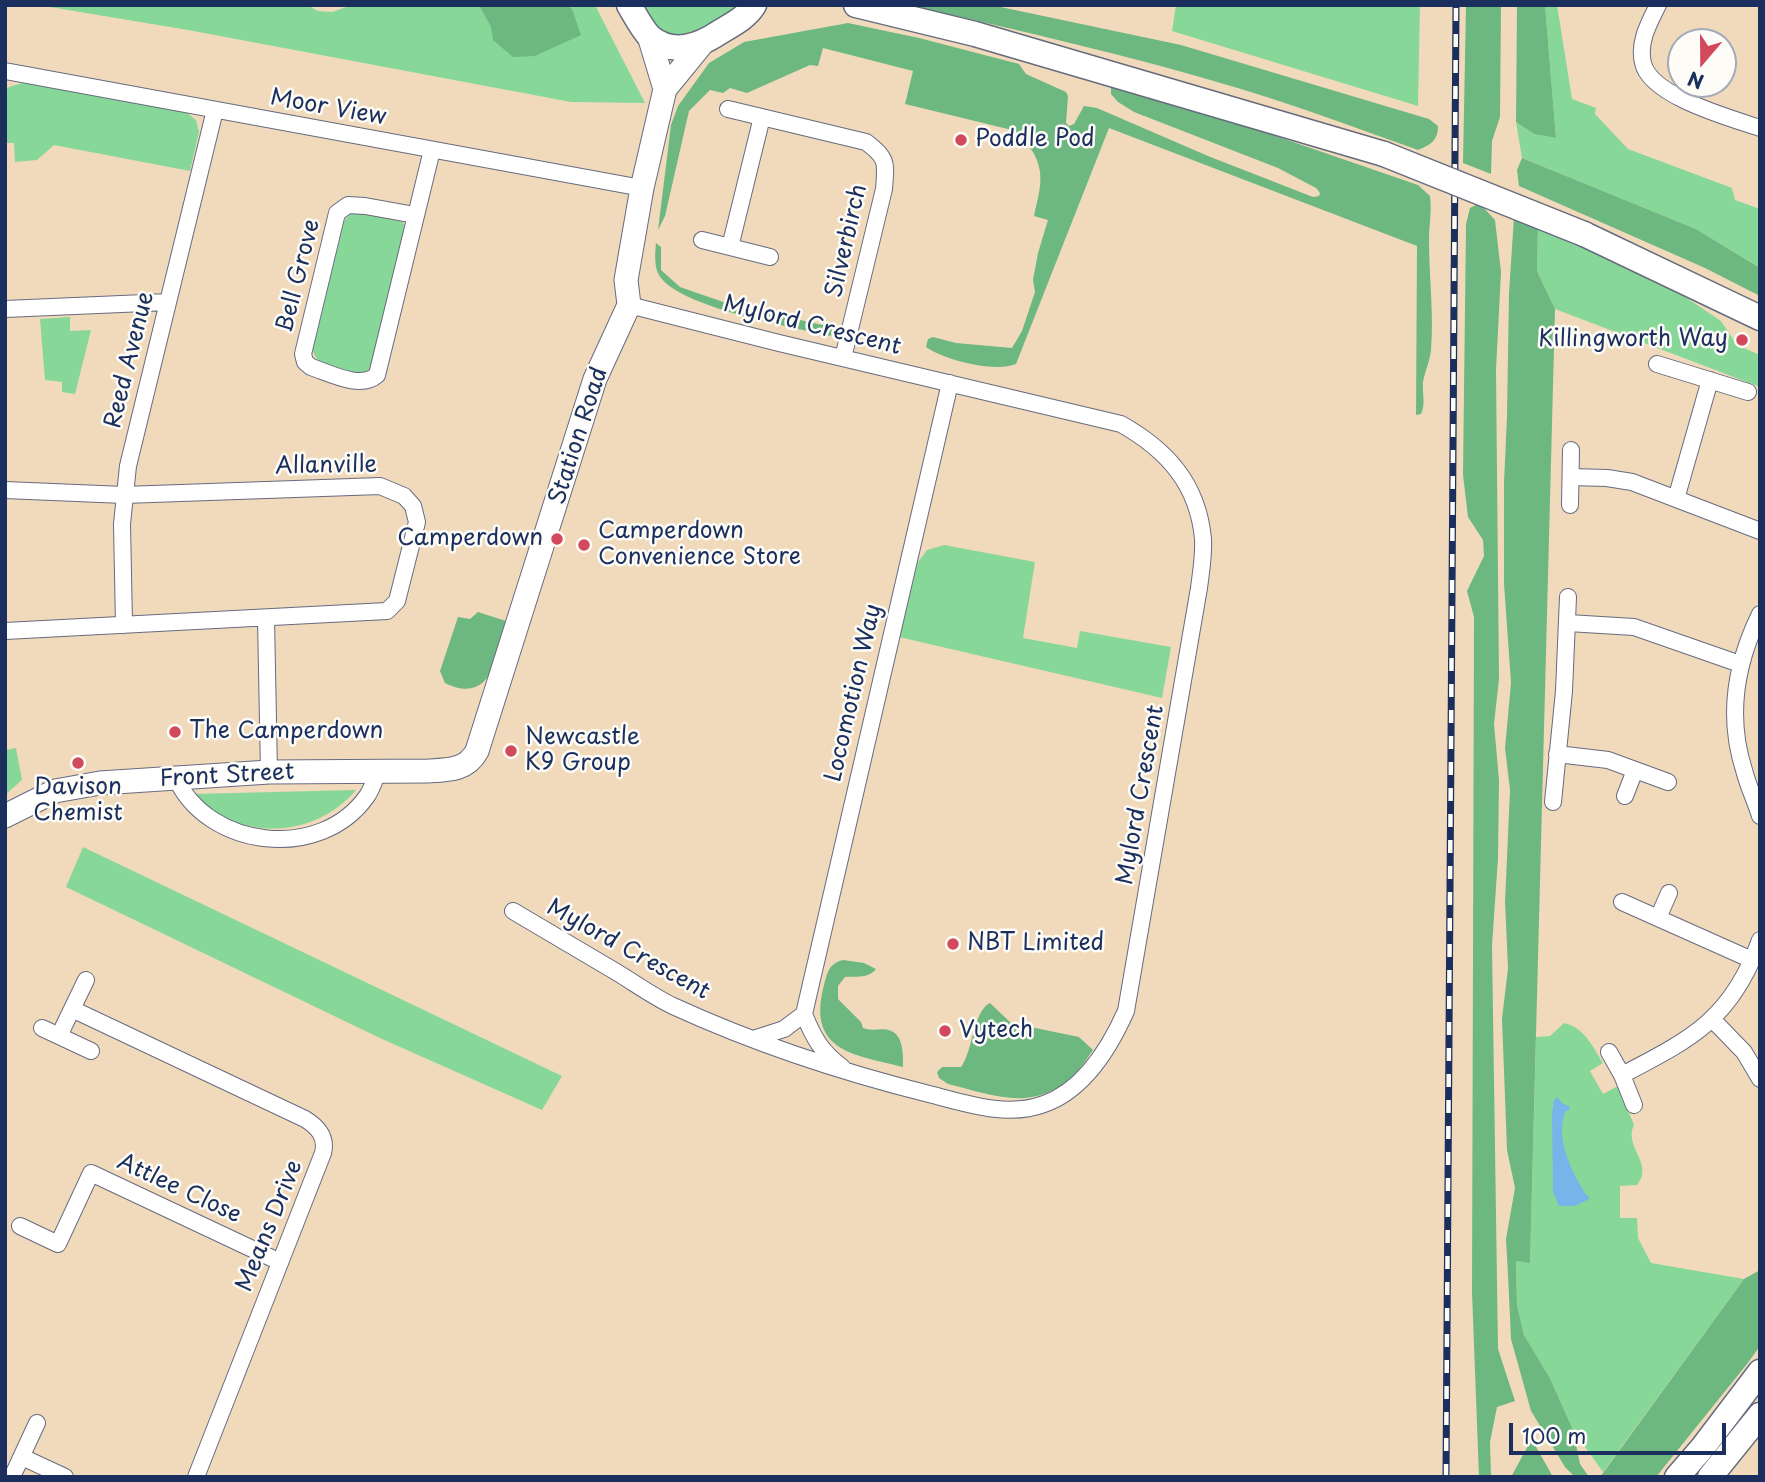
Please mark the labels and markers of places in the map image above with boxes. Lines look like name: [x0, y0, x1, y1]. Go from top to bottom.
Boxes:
place label: Poddle Pod: [975, 126, 1095, 154]
marker: Poddle Pod: [953, 132, 969, 148]
place label: Killingworth Way: [1538, 326, 1728, 354]
marker: Killingworth Way: [1734, 332, 1750, 348]
place label: Camperdown Convenience Store: [598, 518, 801, 572]
place label: Camperdown: [397, 525, 543, 553]
marker: Camperdown: [549, 531, 565, 547]
marker: Camperdown Convenience Store: [576, 537, 592, 553]
place label: The Camperdown: [189, 718, 383, 746]
marker: The Camperdown: [167, 724, 183, 740]
place label: Newcastle K9 Group: [525, 724, 640, 778]
marker: Newcastle K9 Group: [503, 743, 519, 759]
marker: Davison Chemist: [70, 755, 86, 771]
place label: Davison Chemist: [33, 774, 123, 828]
place label: NBT Limited: [967, 930, 1104, 958]
marker: NBT Limited: [945, 936, 961, 952]
place label: Vytech: [959, 1017, 1033, 1045]
marker: Vytech: [937, 1023, 953, 1039]

